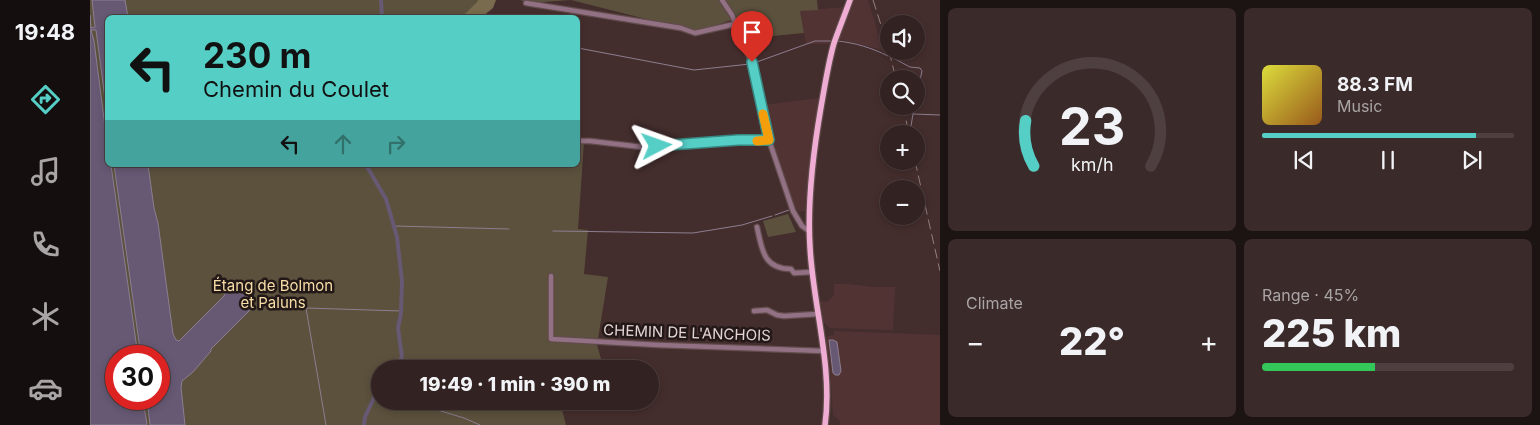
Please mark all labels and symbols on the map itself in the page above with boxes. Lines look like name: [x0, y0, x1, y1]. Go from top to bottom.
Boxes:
pin: [731, 11, 773, 62]
position arrow: [630, 119, 682, 171]
park label: Étang de Bolmon et Paluns: [213, 276, 333, 312]
street label: CHEMIN DE L'ANCHOIS: [603, 320, 771, 345]
speed limit sign: 30: [105, 345, 170, 410]

